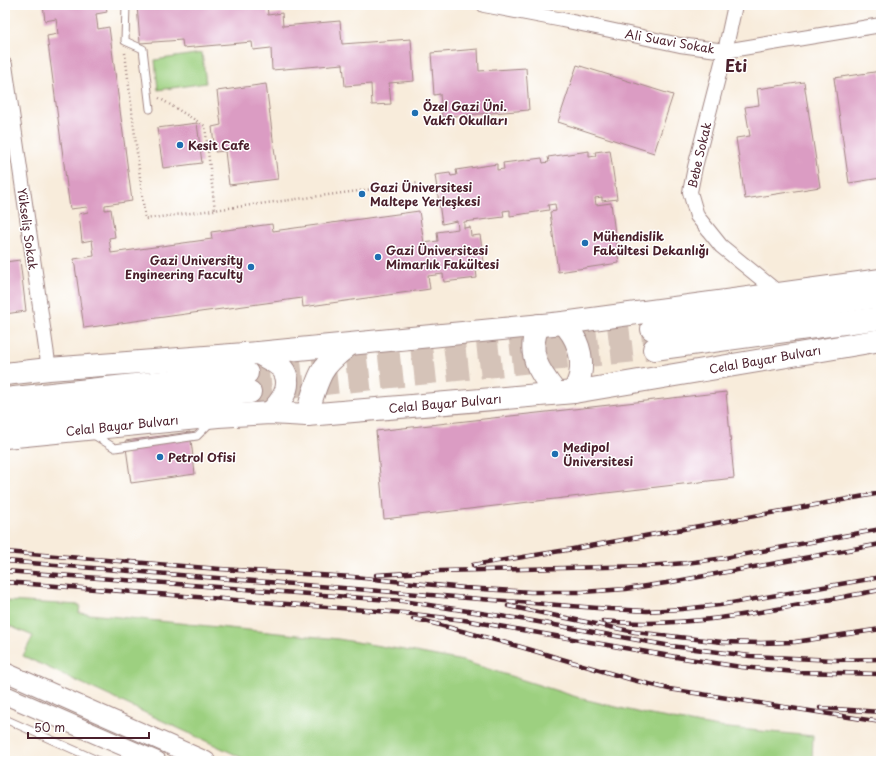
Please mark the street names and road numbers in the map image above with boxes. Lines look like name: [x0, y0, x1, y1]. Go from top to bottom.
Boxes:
street label: Ali Suavi Sokak: [624, 24, 716, 58]
street label: Bebe Sokak: [683, 120, 715, 190]
street label: Yükseliş Sokak: [13, 187, 43, 271]
street label: Celal Bayar Bulvarı: [708, 340, 822, 378]
street label: Celal Bayar Bulvarı: [388, 389, 502, 417]
street label: Celal Bayar Bulvarı: [65, 410, 179, 440]

